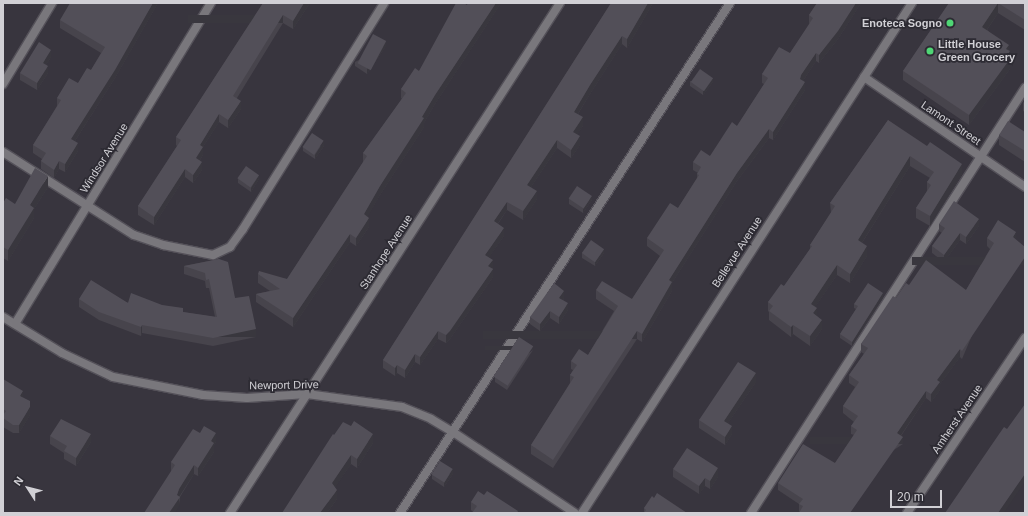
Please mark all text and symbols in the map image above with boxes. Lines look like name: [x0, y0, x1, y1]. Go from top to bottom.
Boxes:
place label: Enoteca Sogno: [862, 16, 942, 30]
marker: Enoteca Sogno: [945, 18, 955, 28]
place label: Little House Green Grocery: [938, 38, 1015, 64]
marker: Little House Green Grocery: [925, 46, 935, 56]
street label: Lamont Street: [919, 98, 983, 148]
street label: Windsor Avenue: [77, 120, 131, 196]
street label: Stanhope Avenue: [357, 212, 415, 292]
street label: Bellevue Avenue: [709, 214, 765, 290]
street label: Newport Drive: [249, 378, 319, 392]
street label: Amherst Avenue: [929, 382, 985, 456]
north arrow: [8, 468, 48, 508]
text: N: [11, 474, 25, 488]
scale bar: [892, 482, 944, 508]
text: 20 m: [897, 490, 924, 504]

